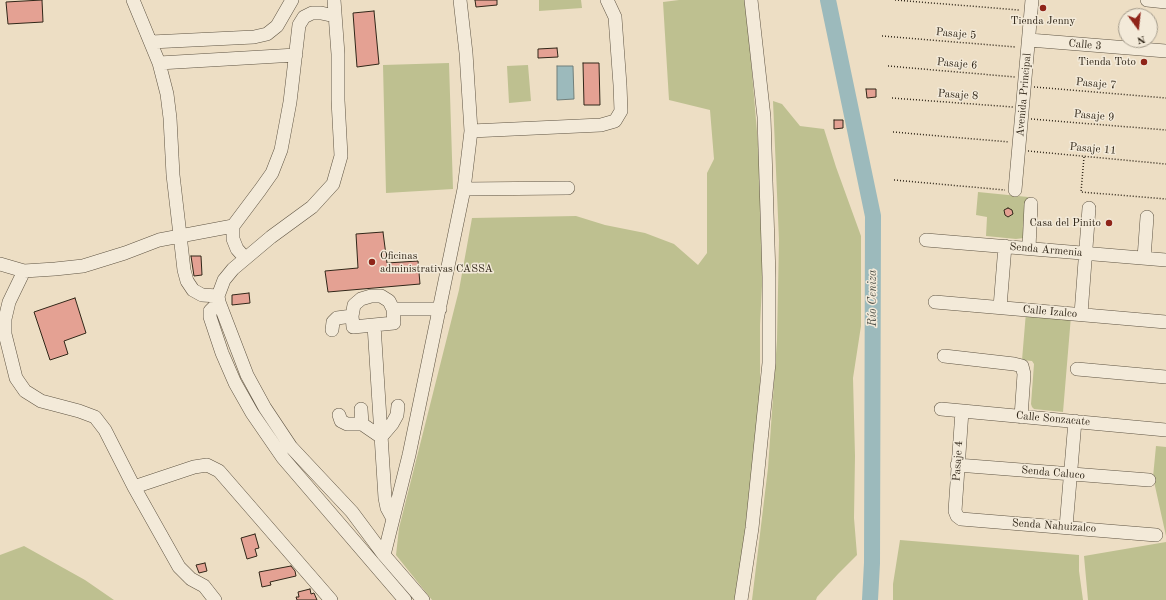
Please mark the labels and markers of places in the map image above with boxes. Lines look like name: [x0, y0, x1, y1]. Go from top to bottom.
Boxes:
marker: Tienda Jenny: [1038, 3, 1048, 13]
place label: Tienda Jenny: [1011, 14, 1075, 28]
place label: Tienda Toto: [1078, 55, 1136, 69]
marker: Tienda Toto: [1139, 57, 1149, 67]
place label: Casa del Pinito: [1029, 216, 1101, 230]
marker: Casa del Pinito: [1104, 218, 1114, 228]
place label: Oficinas administrativas CASSA: [380, 249, 493, 275]
marker: Oficinas administrativas CASSA: [367, 257, 377, 267]

